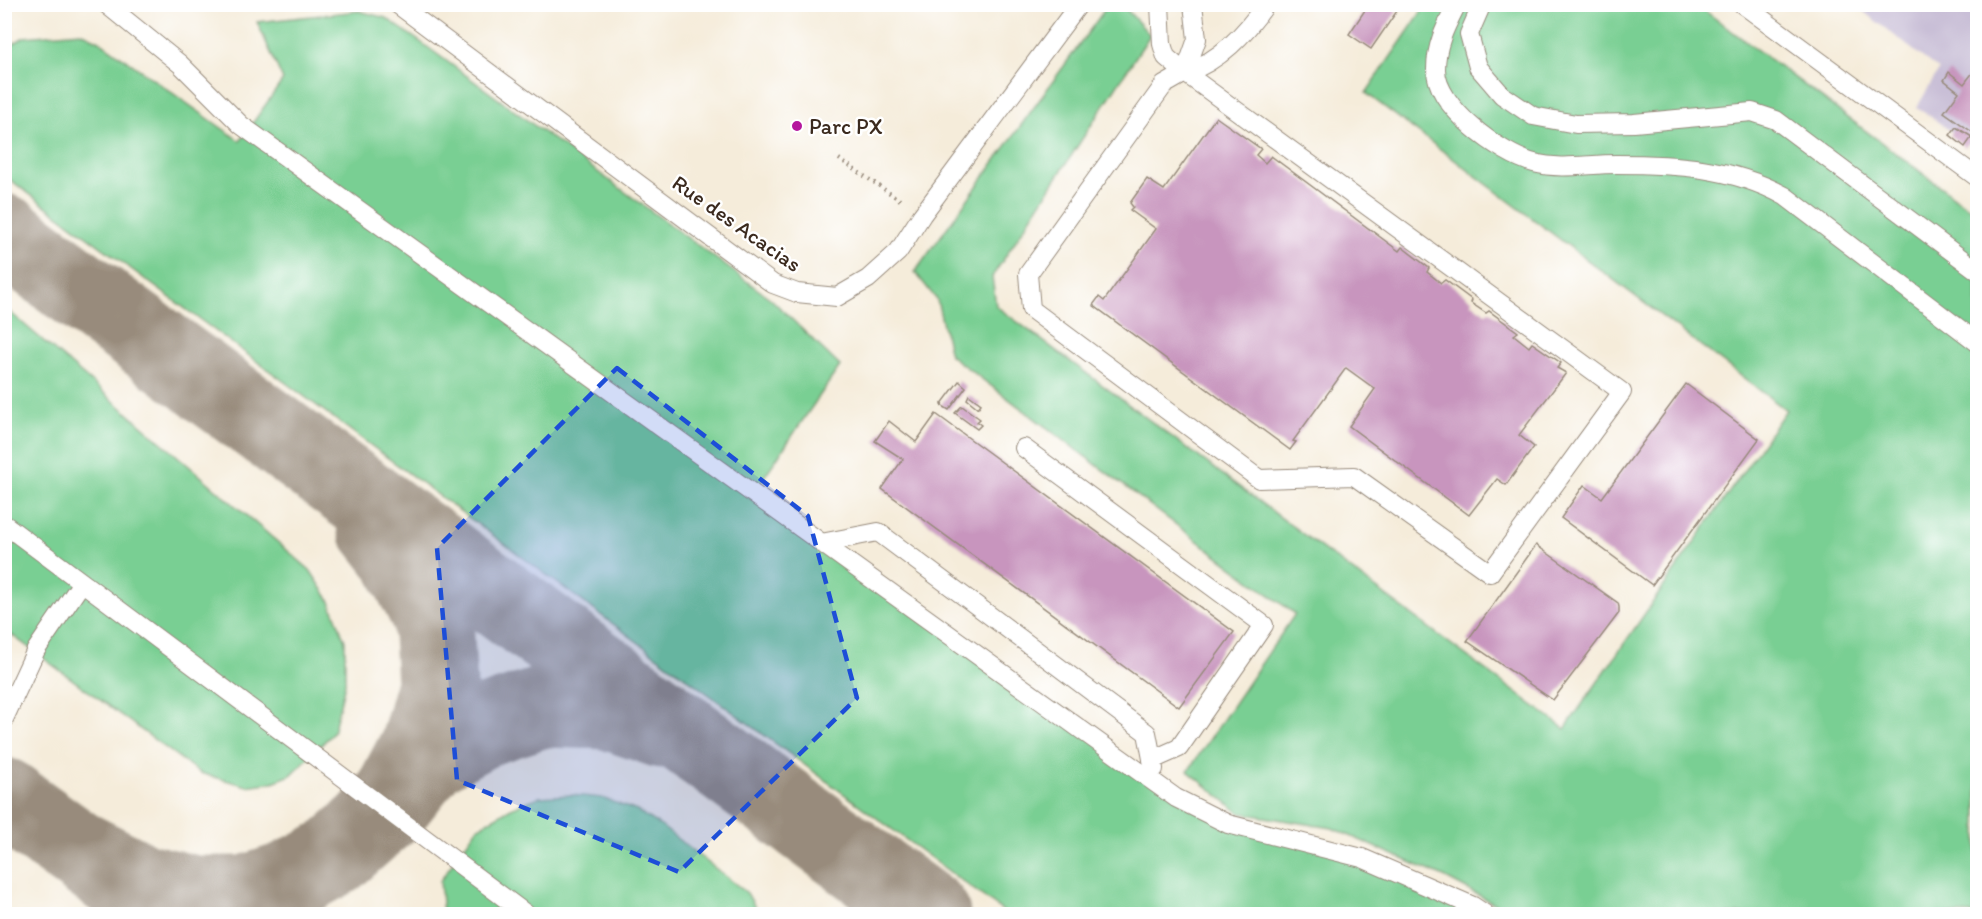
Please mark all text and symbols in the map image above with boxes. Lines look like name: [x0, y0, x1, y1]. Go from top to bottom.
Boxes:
place label: Parc PX: [809, 113, 883, 140]
marker: Parc PX: [790, 119, 804, 133]
street label: Rue des Acacias: [667, 169, 806, 278]

